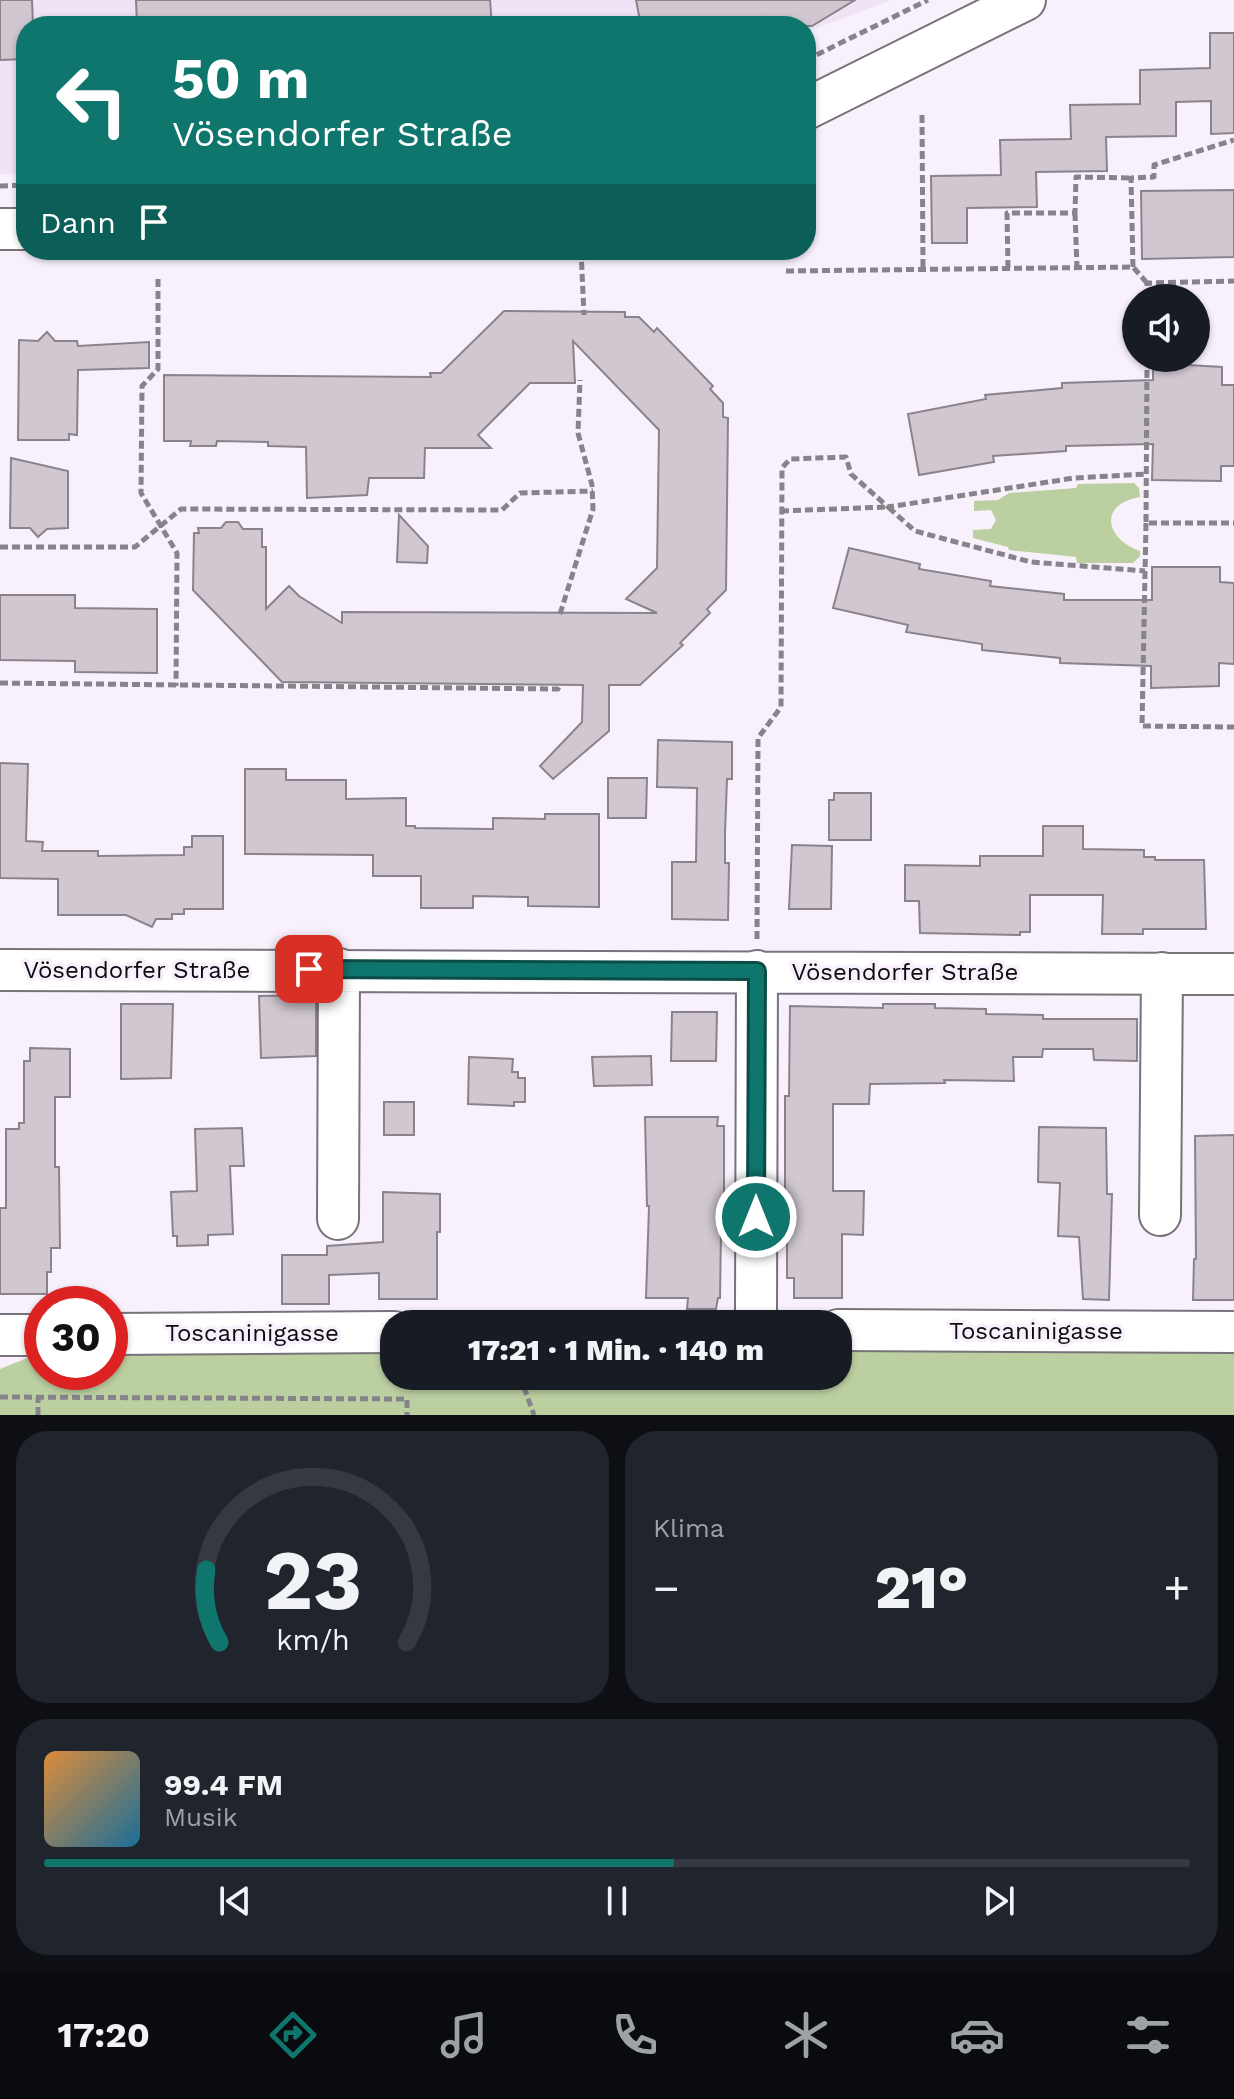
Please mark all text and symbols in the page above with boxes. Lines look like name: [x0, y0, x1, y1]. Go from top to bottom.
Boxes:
text: 50 m: [172, 46, 309, 112]
icon: left: [40, 48, 144, 152]
text: Vösendorfer Straße: [172, 113, 512, 155]
icon: arrive: [132, 200, 176, 244]
text: Dann: [40, 205, 116, 240]
map controls: [1122, 284, 1210, 372]
button: sound: [1122, 284, 1210, 372]
pin: [275, 935, 343, 1003]
icon: arrive: [287, 947, 331, 991]
street label: Vösendorfer Straße: [24, 956, 250, 984]
street label: Vösendorfer Straße: [792, 958, 1018, 986]
position arrow: [714, 1175, 798, 1259]
speed limit sign: 30: [24, 1286, 128, 1390]
street label: Toscaninigasse: [949, 1317, 1123, 1345]
street label: Toscaninigasse: [165, 1319, 339, 1347]
text: 17:21 · 1 Min. · 140 m: [468, 1332, 764, 1367]
text: Klima: [653, 1513, 724, 1543]
text: 23: [263, 1532, 362, 1629]
text: 21°: [875, 1552, 968, 1623]
text: −: [653, 1562, 680, 1614]
text: +: [1163, 1562, 1190, 1614]
text: km/h: [276, 1623, 349, 1657]
text: 99.4 FM: [164, 1767, 283, 1802]
text: Musik: [164, 1802, 237, 1832]
icon: previous: [213, 1879, 257, 1923]
icon: pause: [595, 1879, 639, 1923]
icon: next: [977, 1879, 1021, 1923]
icon: directions: [265, 2007, 321, 2063]
icon: music: [436, 2007, 492, 2063]
icon: phone: [607, 2007, 663, 2063]
icon: climate: [778, 2007, 834, 2063]
icon: car: [949, 2007, 1005, 2063]
icon: filters: [1120, 2007, 1176, 2063]
text: 17:20: [58, 2014, 150, 2056]

